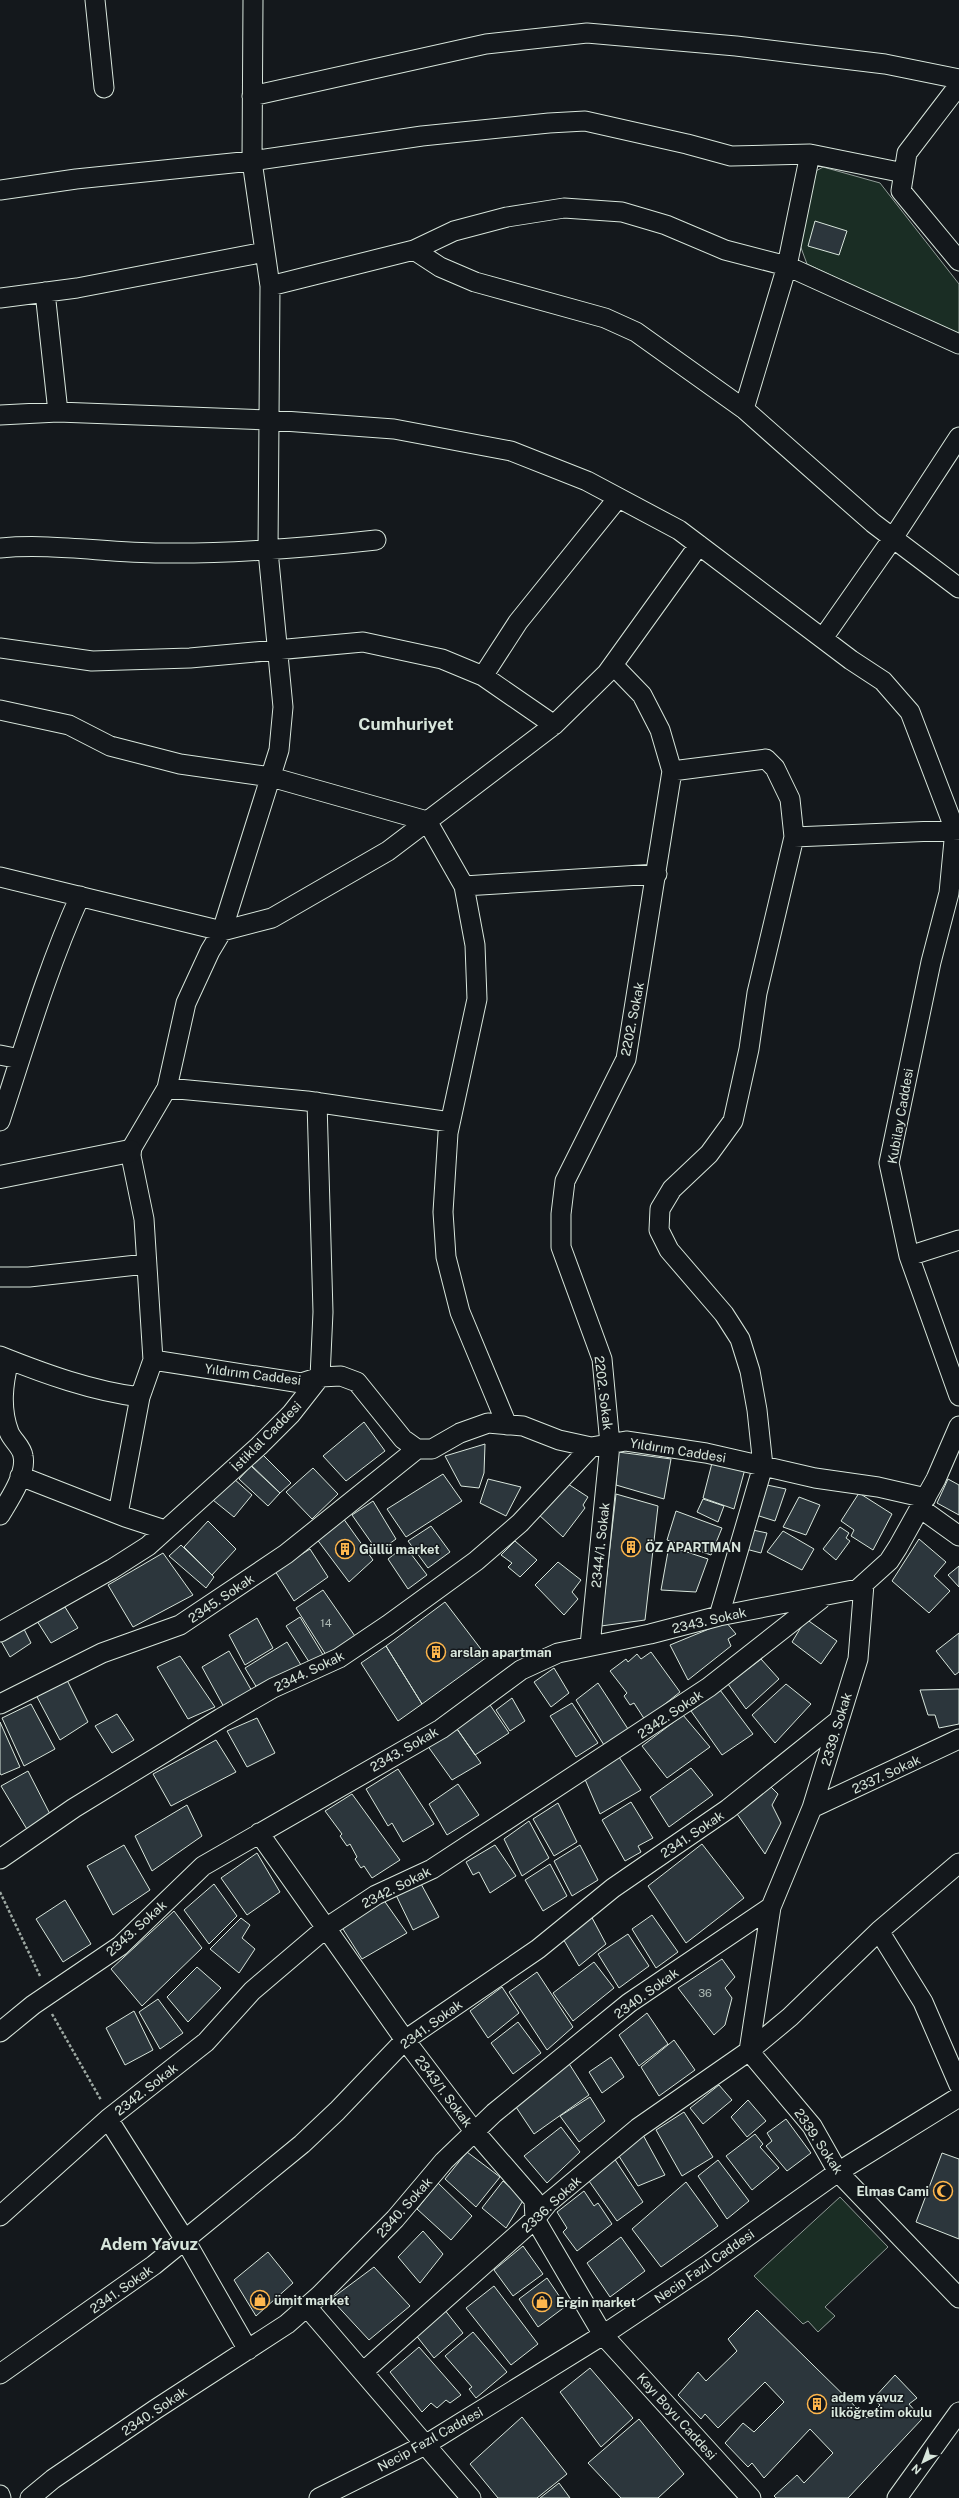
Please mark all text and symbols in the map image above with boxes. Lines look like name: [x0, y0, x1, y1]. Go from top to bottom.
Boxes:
district label: Cumhuriyet: [358, 714, 454, 734]
street label: 2202. Sokak: [618, 981, 647, 1057]
street label: Kubilay Caddesi: [885, 1067, 916, 1165]
street label: 2202. Sokak: [591, 1355, 616, 1431]
street label: Yıldırım Caddesi: [204, 1361, 302, 1388]
street label: İstiklal Caddesi: [228, 1398, 304, 1474]
street label: Yıldırım Caddesi: [629, 1436, 727, 1465]
street label: 2344/1. Sokak: [589, 1502, 612, 1588]
building icon: ÖZ APARTMAN: [620, 1536, 642, 1558]
building icon: Güllü market: [334, 1538, 356, 1560]
place label: ÖZ APARTMAN: [645, 1539, 741, 1555]
place label: Güllü market: [359, 1542, 440, 1557]
street label: 2345. Sokak: [186, 1571, 257, 1626]
street label: 2343. Sokak: [670, 1605, 748, 1636]
house number: 14: [320, 1617, 332, 1629]
building icon: arslan apartman: [425, 1641, 447, 1663]
place label: arslan apartman: [450, 1645, 552, 1660]
street label: 2344. Sokak: [272, 1648, 347, 1695]
street label: 2342. Sokak: [635, 1687, 706, 1742]
street label: 2339. Sokak: [818, 1691, 855, 1768]
street label: 2343. Sokak: [368, 1724, 441, 1775]
street label: 2337. Sokak: [850, 1752, 923, 1797]
street label: 2341. Sokak: [658, 1808, 727, 1861]
street label: 2342. Sokak: [359, 1864, 433, 1911]
street label: 2343. Sokak: [103, 1897, 170, 1959]
street label: 2340. Sokak: [611, 1965, 681, 2022]
house number: 36: [698, 1987, 712, 1999]
street label: 2341. Sokak: [397, 1997, 465, 2052]
street label: 2343/1. Sokak: [412, 2053, 475, 2130]
street label: 2342. Sokak: [112, 2060, 181, 2119]
street label: 2339. Sokak: [791, 2106, 846, 2177]
street label: 2336. Sokak: [519, 2173, 584, 2236]
street label: 2340. Sokak: [373, 2174, 435, 2240]
mosque icon: Elmas Cami: [932, 2180, 954, 2202]
place label: Elmas Cami: [856, 2184, 929, 2199]
street label: Necip Fazıl Caddesi: [652, 2226, 757, 2306]
district label: Adem Yavuz: [100, 2234, 198, 2254]
street label: 2341. Sokak: [87, 2262, 156, 2317]
shop icon: ümit market: [249, 2289, 271, 2311]
shop icon: Ergin market: [531, 2291, 553, 2313]
place label: ümit market: [274, 2293, 349, 2308]
place label: Ergin market: [556, 2295, 636, 2310]
street label: Kayı Boyu Caddesi: [634, 2370, 719, 2463]
street label: 2340. Sokak: [119, 2384, 190, 2439]
place label: adem yavuz ilköğretim okulu: [831, 2390, 932, 2420]
building icon: adem yavuz ilköğretim okulu: [806, 2393, 828, 2415]
street label: Necip Fazıl Caddesi: [375, 2404, 486, 2475]
north arrow: [903, 2442, 943, 2482]
text: N: [909, 2462, 924, 2477]

